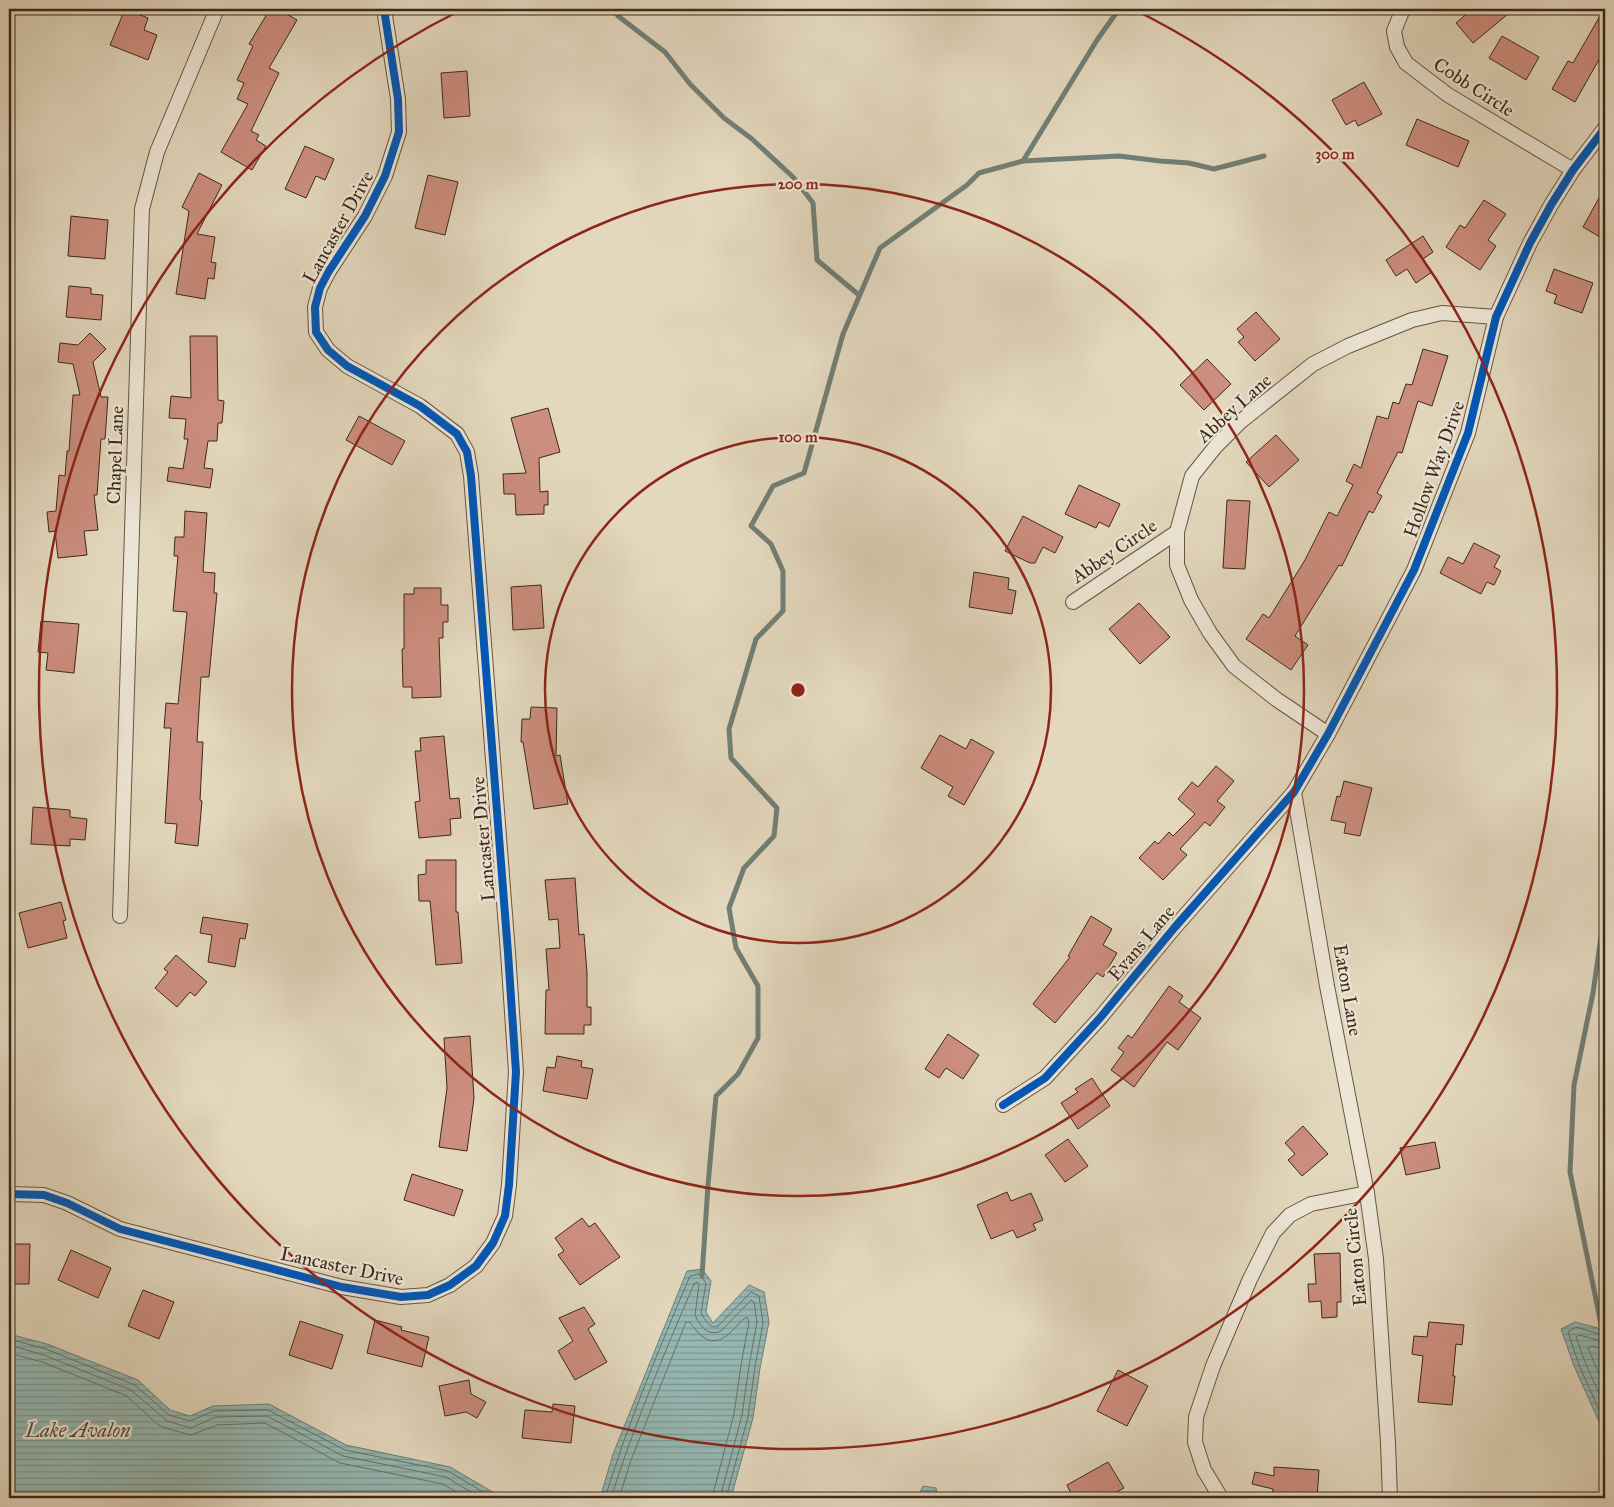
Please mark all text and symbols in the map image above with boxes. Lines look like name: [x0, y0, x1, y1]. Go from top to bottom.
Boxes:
street label: Cobb Circle: [1429, 52, 1519, 122]
text: 300 m: [1315, 145, 1355, 164]
street label: Lancaster Drive: [298, 167, 378, 287]
text: 200 m: [778, 175, 819, 193]
street label: Abbey Lane: [1191, 369, 1276, 448]
street label: Hollow Way Drive: [1399, 397, 1469, 541]
street label: Chapel Lane: [102, 405, 128, 505]
text: 100 m: [778, 428, 818, 446]
street label: Abbey Circle: [1066, 514, 1161, 589]
centre of rings: [789, 681, 807, 699]
street label: Lancaster Drive: [466, 776, 500, 902]
street label: Evans Lane: [1103, 900, 1179, 986]
street label: Eaton Lane: [1329, 942, 1367, 1038]
street label: Eaton Circle: [1338, 1207, 1372, 1307]
street label: Lancaster Drive: [278, 1242, 406, 1290]
water label: Lake Avalon: [25, 1418, 131, 1442]

